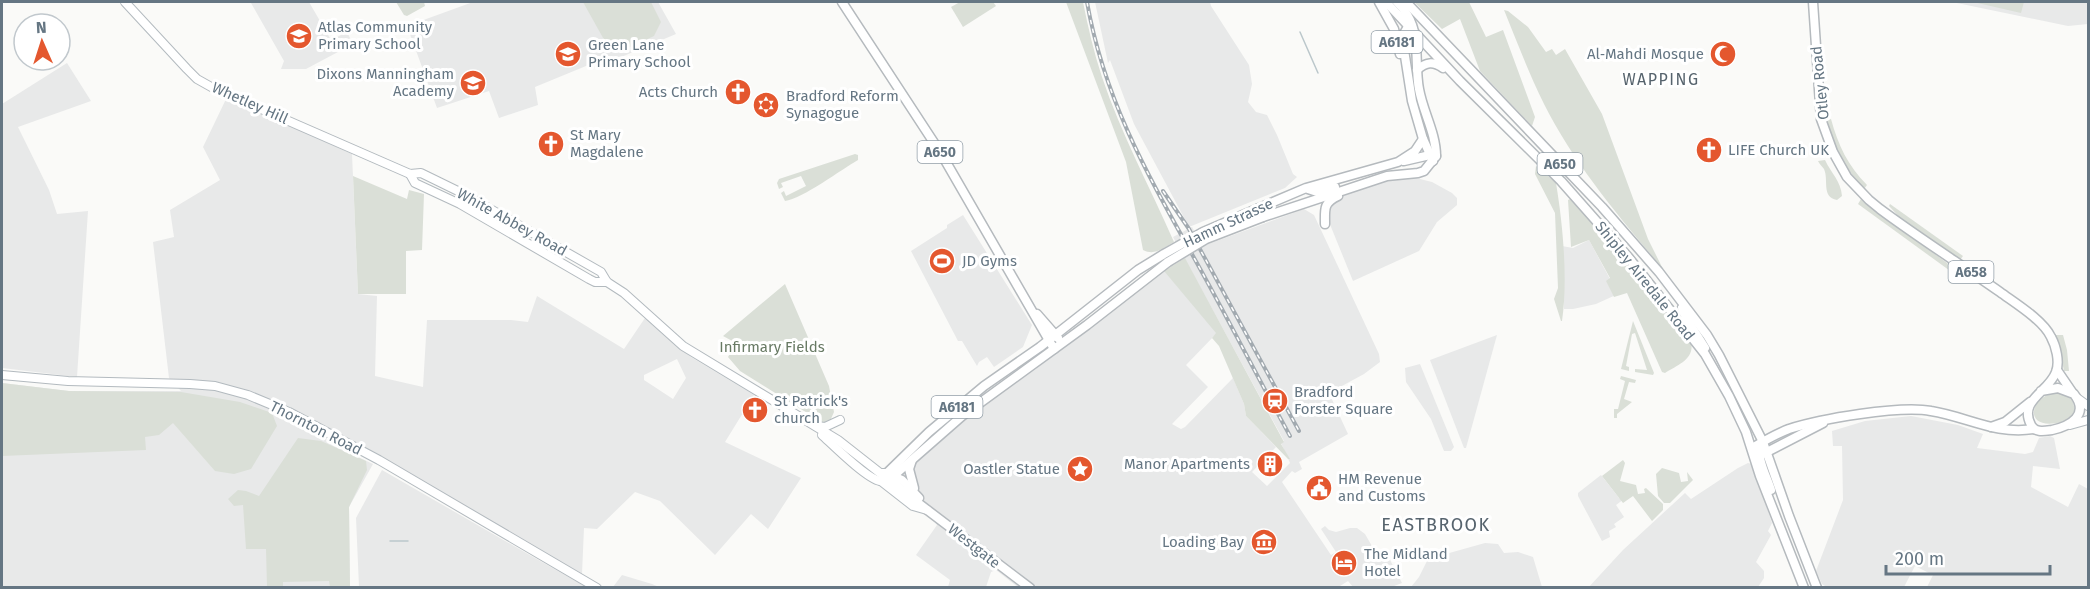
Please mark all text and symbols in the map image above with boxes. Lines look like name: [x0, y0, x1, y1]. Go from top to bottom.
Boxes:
north arrow: [12, 12, 72, 72]
text: N: [35, 18, 47, 37]
place label: Atlas Community Primary School: [318, 18, 433, 53]
school or university icon: Atlas Community Primary School: [284, 21, 314, 51]
road number: A6181: [1372, 31, 1422, 53]
place label: Green Lane Primary School: [588, 36, 691, 71]
school or university icon: Green Lane Primary School: [553, 39, 583, 69]
mosque icon: Al‐Mahdi Mosque: [1708, 39, 1738, 69]
place label: Al‐Mahdi Mosque: [1587, 45, 1704, 63]
street label: Otley Road: [1807, 45, 1833, 121]
place label: Dixons Manningham Academy: [316, 65, 455, 100]
school or university icon: Dixons Manningham Academy: [458, 68, 488, 98]
district label: WAPPING: [1622, 70, 1700, 89]
church icon: Acts Church: [723, 77, 753, 107]
street label: Whetley Hill: [209, 78, 291, 128]
place label: Acts Church: [639, 83, 718, 101]
place label: Bradford Reform Synagogue: [786, 87, 899, 122]
synagogue icon: Bradford Reform Synagogue: [751, 90, 781, 120]
place label: St Mary Magdalene: [570, 126, 644, 161]
church icon: St Mary Magdalene: [536, 129, 566, 159]
church icon: LIFE Church UK: [1694, 135, 1724, 165]
road number: A650: [918, 141, 962, 163]
place label: LIFE Church UK: [1728, 141, 1829, 159]
road number: A650: [1538, 153, 1582, 175]
street label: White Abbey Road: [454, 184, 570, 260]
street label: Hamm Strasse: [1180, 194, 1276, 252]
street label: Shipley Airedale Road: [1591, 218, 1699, 344]
sports icon: JD Gyms: [927, 246, 957, 276]
place label: JD Gyms: [962, 252, 1017, 270]
road number: A658: [1948, 261, 1994, 283]
park label: Infirmary Fields: [719, 338, 825, 356]
place label: Bradford Forster Square: [1294, 383, 1393, 418]
station icon: Bradford Forster Square: [1260, 386, 1290, 416]
place label: St Patrick's church: [774, 392, 848, 427]
church icon: St Patrick's church: [740, 395, 770, 425]
road number: A6181: [932, 396, 982, 418]
street label: Thornton Road: [267, 397, 365, 459]
building icon: Manor Apartments: [1255, 449, 1285, 479]
place icon: Oastler Statue: [1065, 454, 1095, 484]
place label: Manor Apartments: [1124, 455, 1250, 473]
place label: Oastler Statue: [963, 460, 1060, 478]
place label: HM Revenue and Customs: [1338, 470, 1426, 505]
public building icon: HM Revenue and Customs: [1304, 473, 1334, 503]
district label: EASTBROOK: [1381, 514, 1491, 536]
street label: Westgate: [944, 520, 1004, 572]
museum icon: Loading Bay: [1249, 527, 1279, 557]
place label: Loading Bay: [1162, 533, 1245, 551]
scale bar: [1886, 538, 2050, 576]
place label: The Midland Hotel: [1364, 545, 1448, 580]
hotel icon: The Midland Hotel: [1329, 548, 1359, 578]
text: 200 m: [1895, 548, 1944, 570]

